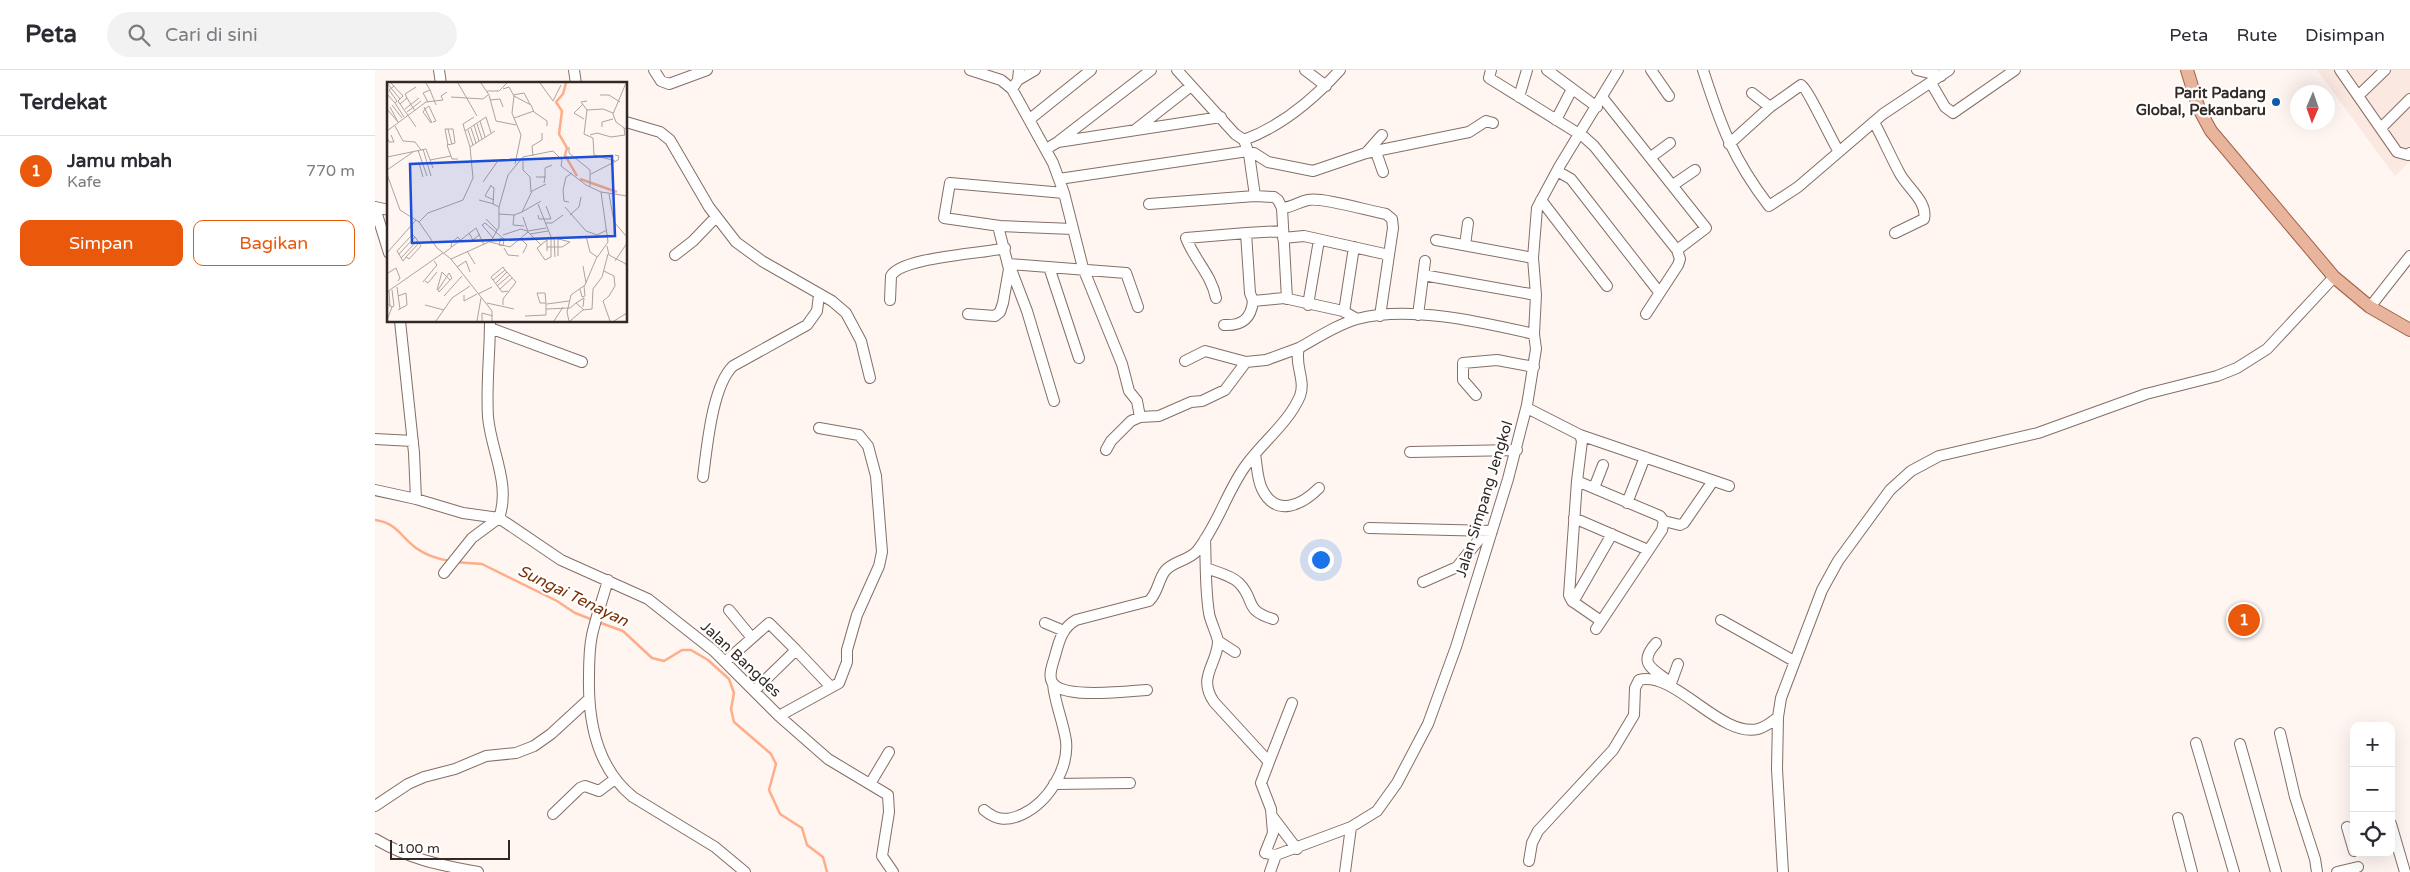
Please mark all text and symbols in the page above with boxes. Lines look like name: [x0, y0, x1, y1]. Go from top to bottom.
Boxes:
search box: [107, 12, 457, 57]
text: Peta: [25, 20, 77, 49]
icon: search: [125, 21, 153, 49]
text: Cari di sini: [165, 24, 258, 46]
text: Peta: [2169, 24, 2208, 46]
text: Rute: [2236, 24, 2277, 46]
text: Disimpan: [2305, 24, 2385, 46]
inset map: [387, 82, 627, 322]
place label: Parit Padang Global, Pekanbaru: [2136, 84, 2266, 119]
north arrow: [2290, 85, 2335, 130]
text: Terdekat: [20, 90, 107, 115]
marker: Parit Padang Global, Pekanbaru: [2270, 96, 2282, 108]
text: Jamu mbah: [67, 150, 172, 172]
text: 1: [31, 161, 41, 181]
text: 770 m: [306, 161, 355, 181]
text: Kafe: [67, 172, 101, 192]
button: Simpan: [20, 220, 183, 266]
button: Bagikan: [193, 220, 355, 266]
street label: Jalan Simpang Jengkol: [1452, 419, 1516, 579]
your location: [1308, 547, 1334, 573]
water label: Sungai Tenayan: [515, 561, 632, 632]
pin: 1: [2228, 601, 2260, 639]
street label: Jalan Bangdes: [697, 617, 785, 701]
map controls: [2350, 722, 2395, 857]
button: +: [2350, 722, 2395, 767]
button: −: [2350, 767, 2395, 812]
button: locate: [2350, 812, 2395, 857]
scale bar: [390, 837, 510, 860]
text: 100 m: [397, 840, 440, 857]

